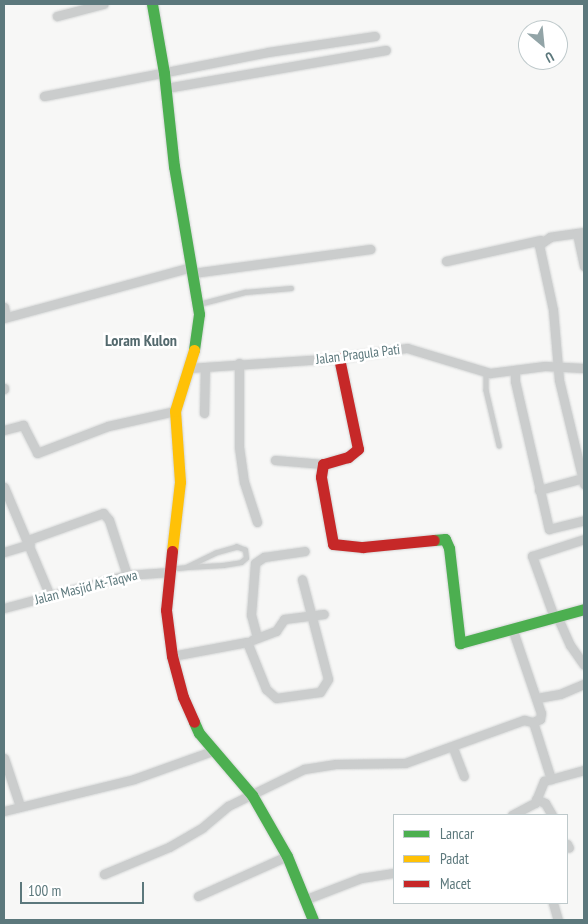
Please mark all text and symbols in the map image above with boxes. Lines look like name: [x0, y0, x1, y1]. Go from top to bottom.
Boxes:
north arrow: [518, 20, 568, 70]
text: U: [542, 48, 557, 67]
district label: Loram Kulon: [105, 330, 177, 350]
street label: Jalan Pragula Pati: [315, 341, 401, 367]
street label: Jalan Masjid At-Taqwa: [33, 566, 139, 608]
legend: [393, 814, 568, 904]
text: Lancar: [440, 824, 474, 843]
text: Padat: [440, 849, 469, 868]
scale bar: [22, 872, 146, 904]
text: Macet: [440, 874, 471, 893]
text: 100 m: [28, 881, 61, 900]

